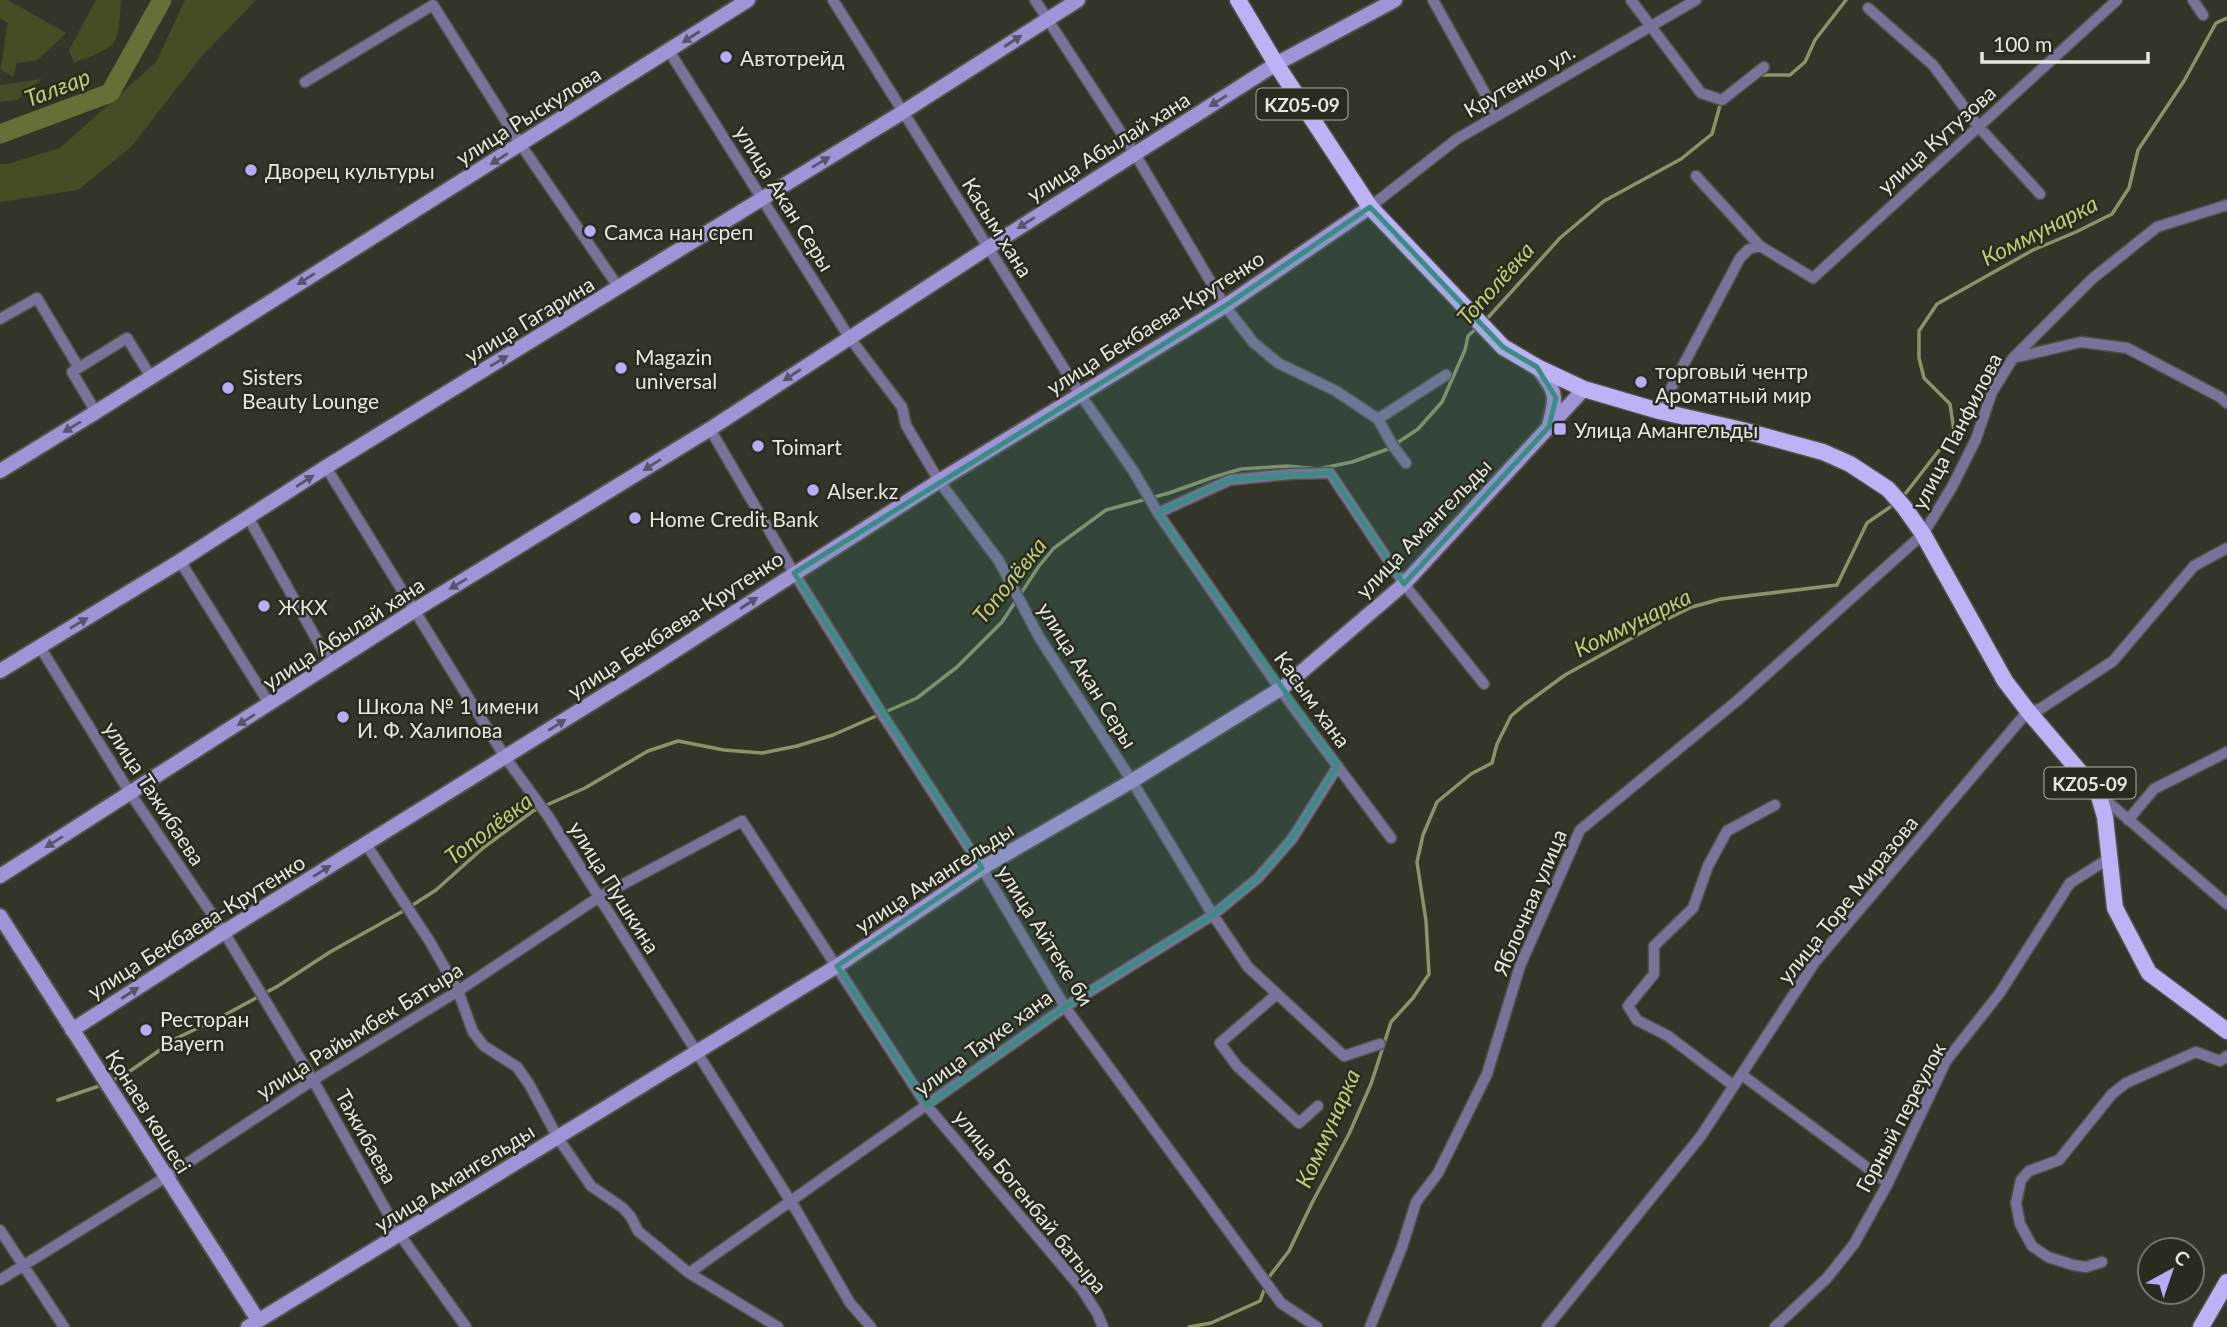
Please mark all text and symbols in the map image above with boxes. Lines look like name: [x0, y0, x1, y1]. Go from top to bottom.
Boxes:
scale bar: [1982, 21, 2148, 65]
one-way arrow: [681, 31, 701, 44]
text: 100 m: [1993, 31, 2052, 56]
one-way arrow: [1004, 35, 1023, 48]
street label: Крутенко ул.: [1459, 38, 1579, 122]
place label: Автотрейд: [740, 45, 845, 70]
marker: Автотрейд: [718, 49, 734, 65]
street label: улица Рыскулова: [451, 60, 605, 170]
water label: Талғар: [20, 62, 94, 112]
street label: улица Кутузова: [1872, 79, 2000, 199]
street label: улица Абылай хана: [1022, 86, 1194, 206]
road number: KZ05-09: [1256, 88, 1348, 120]
one-way arrow: [1209, 94, 1228, 107]
street label: улица Акан Серы: [730, 120, 840, 276]
one-way arrow: [489, 152, 508, 165]
one-way arrow: [811, 156, 830, 168]
place label: Дворец культуры: [265, 158, 435, 183]
marker: Дворец культуры: [243, 162, 259, 178]
street label: Касым хана: [957, 173, 1039, 281]
water label: Коммунарка: [1976, 189, 2102, 271]
one-way arrow: [1017, 216, 1036, 229]
place label: Самса нан среп: [604, 219, 753, 244]
marker: Самса нан среп: [582, 223, 598, 239]
water label: Тополёвка: [1450, 236, 1540, 330]
street label: улица Бекбаева-Крутенко: [1042, 245, 1268, 399]
street label: улица Гагарина: [460, 271, 598, 367]
one-way arrow: [296, 272, 315, 285]
place label: Magazin universal: [635, 344, 717, 393]
street label: улица Панфилова: [1906, 349, 2006, 513]
one-way arrow: [490, 355, 509, 368]
place label: торговый чентр Ароматный мир: [1655, 358, 1812, 407]
marker: Magazin universal: [613, 360, 629, 376]
place label: Sisters Beauty Lounge: [242, 364, 379, 413]
one-way arrow: [783, 368, 802, 381]
marker: торговый чентр Ароматный мир: [1633, 374, 1649, 390]
marker: Sisters Beauty Lounge: [220, 380, 236, 396]
place label: Улица Амангельды: [1574, 417, 1758, 442]
one-way arrow: [62, 421, 81, 433]
marker: Улица Амангельды: [1552, 421, 1568, 437]
place label: Toimart: [772, 434, 842, 459]
marker: Toimart: [750, 438, 766, 454]
street label: улица Амангельды: [1350, 453, 1496, 603]
one-way arrow: [642, 459, 662, 472]
one-way arrow: [296, 474, 315, 487]
place label: Alser.kz: [827, 478, 898, 503]
marker: Alser.kz: [805, 482, 821, 498]
place label: Home Credit Bank: [649, 506, 819, 531]
marker: Home Credit Bank: [627, 510, 643, 526]
water label: Тополёвка: [966, 531, 1052, 629]
street label: улица Бекбаева-Крутенко: [563, 545, 787, 703]
street label: улица Абылай хана: [258, 572, 428, 694]
one-way arrow: [449, 578, 468, 591]
water label: Коммунарка: [1569, 582, 1695, 662]
place label: ЖКХ: [278, 594, 328, 619]
one-way arrow: [739, 596, 758, 609]
street label: улица Акан Серы: [1033, 597, 1143, 753]
marker: ЖКХ: [256, 598, 272, 614]
one-way arrow: [69, 616, 89, 629]
street label: Касым хана: [1270, 646, 1356, 752]
place label: Школа № 1 имени И. Ф. Халипова: [357, 693, 539, 742]
marker: Школа № 1 имени И. Ф. Халипова: [335, 709, 351, 725]
one-way arrow: [236, 713, 256, 726]
street label: улица Тажибаева: [99, 716, 211, 870]
one-way arrow: [547, 718, 566, 731]
road number: KZ05-09: [2044, 768, 2136, 798]
water label: Тополёвка: [439, 786, 537, 870]
street label: улица Торе Миразова: [1772, 810, 1922, 988]
street label: улица Пушкина: [564, 816, 666, 958]
street label: улица Амангельды: [850, 816, 1018, 938]
street label: Яблочная улица: [1487, 825, 1571, 980]
one-way arrow: [44, 835, 63, 848]
street label: улица Бекбаева-Крутенко: [83, 849, 309, 1003]
street label: улица Айтеке би: [993, 860, 1099, 1010]
one-way arrow: [312, 864, 332, 877]
street label: улица Райымбек Батыра: [251, 956, 467, 1104]
street label: улица Тауке хана: [909, 984, 1057, 1100]
one-way arrow: [120, 986, 139, 999]
place label: Ресторан Bayern: [160, 1006, 249, 1055]
marker: Ресторан Bayern: [138, 1022, 154, 1038]
street label: Горный переулок: [1850, 1038, 1950, 1196]
street label: Қонаев көшесі: [101, 1045, 197, 1177]
water label: Коммунарка: [1288, 1064, 1366, 1192]
street label: Тажибаева: [331, 1085, 403, 1187]
street label: улица Богенбай батыра: [949, 1104, 1113, 1298]
street label: улица Амангельды: [369, 1118, 539, 1236]
north arrow: [2136, 1236, 2206, 1306]
text: С: [2170, 1245, 2195, 1271]

